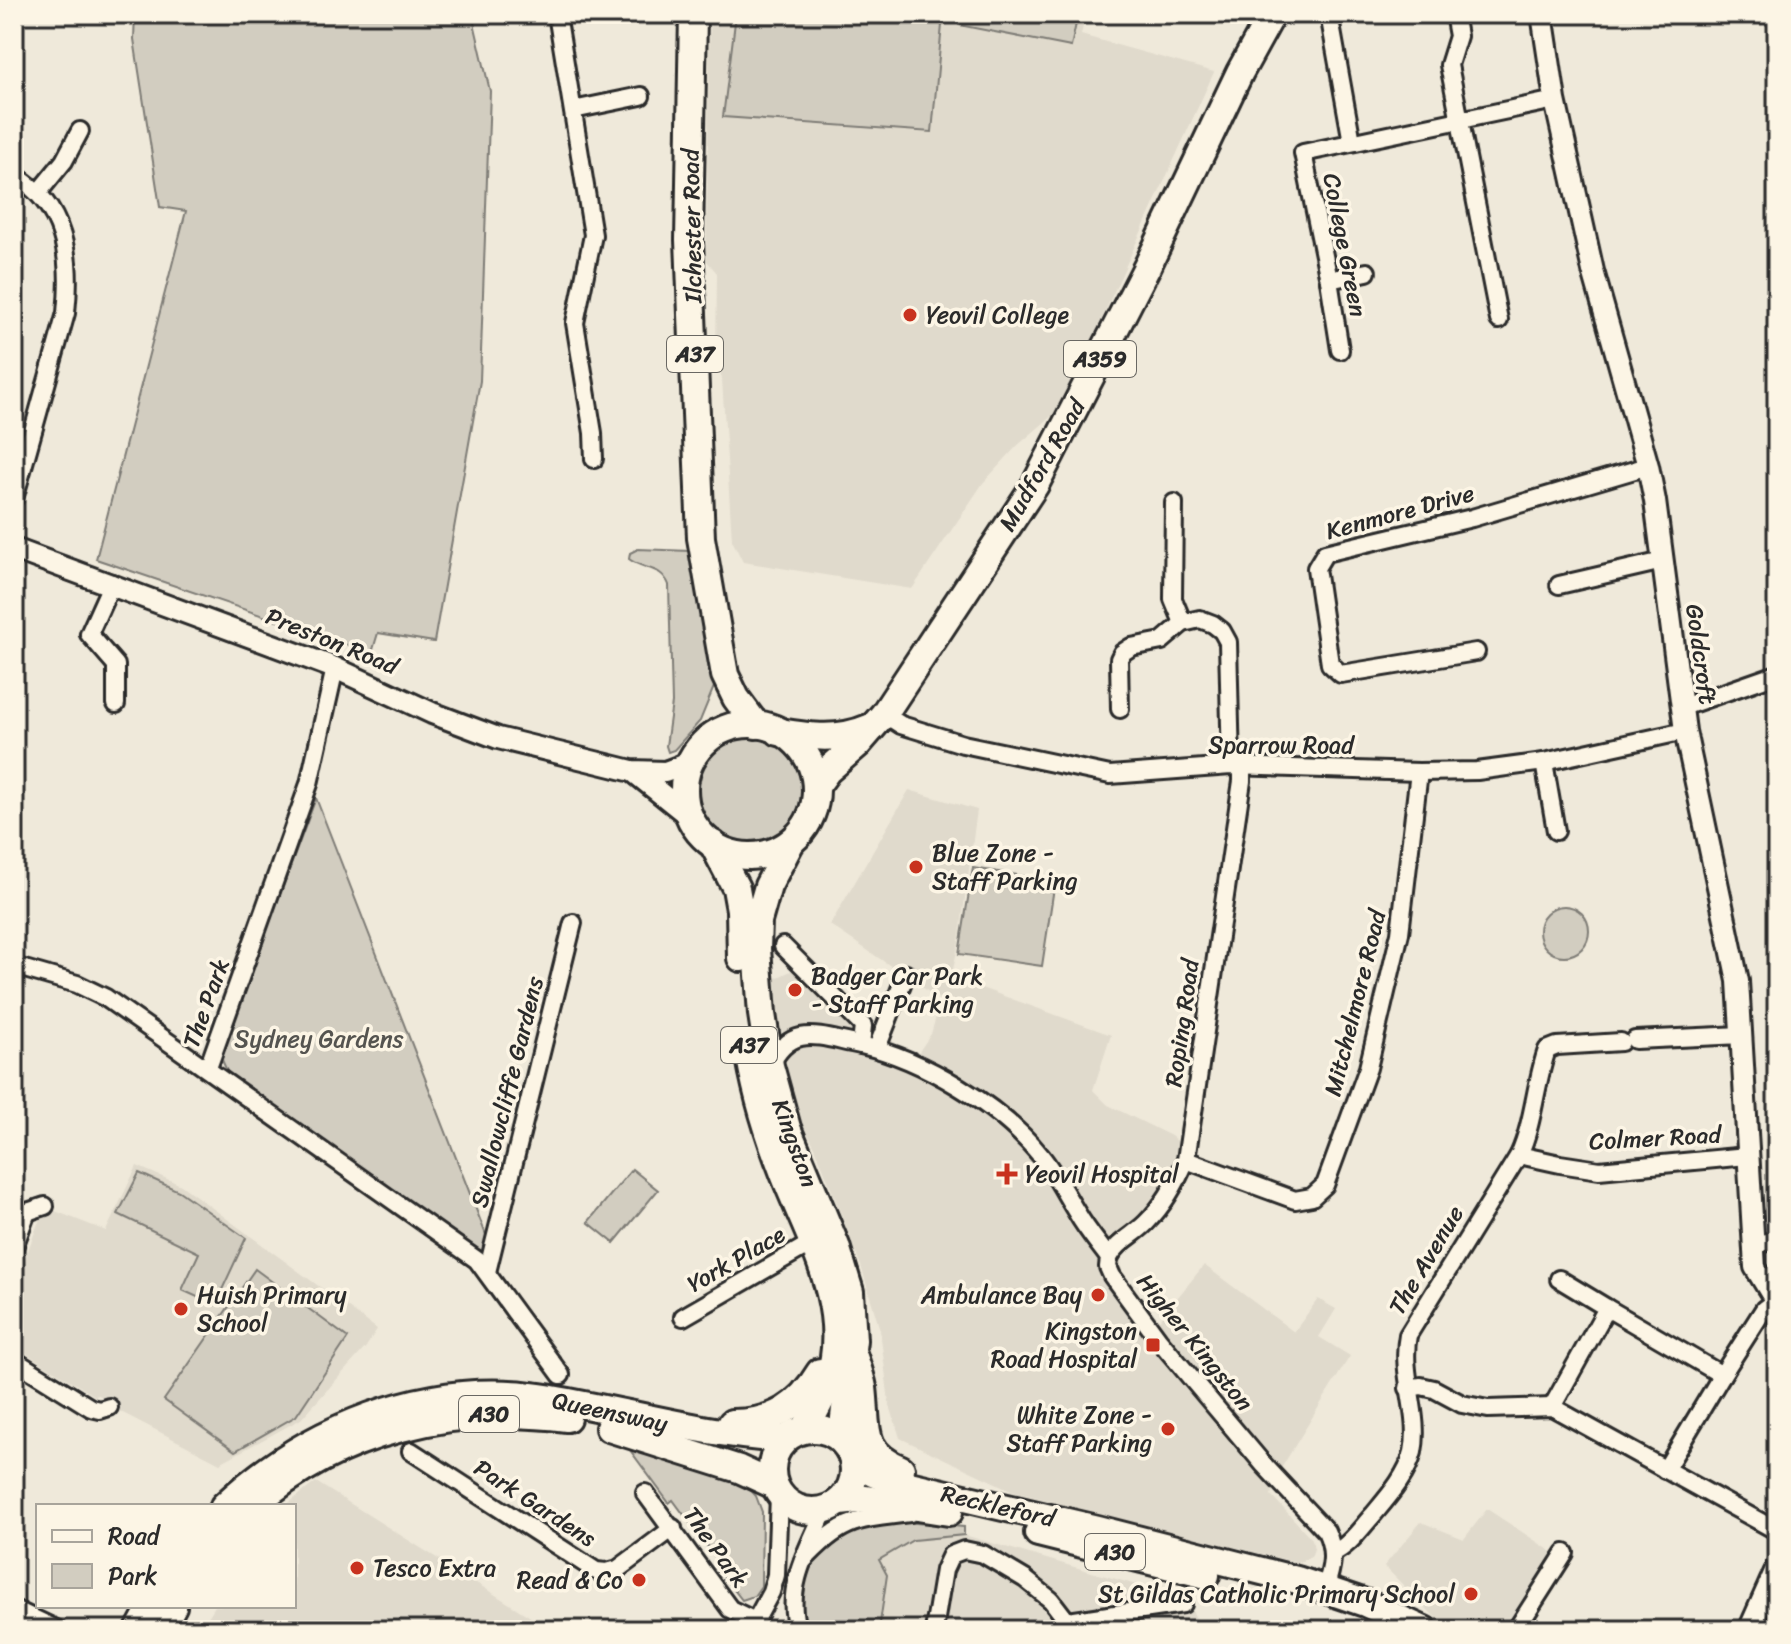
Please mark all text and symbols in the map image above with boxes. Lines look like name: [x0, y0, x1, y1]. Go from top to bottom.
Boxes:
street label: Ilchester Road: [670, 146, 714, 305]
street label: College Green: [1311, 170, 1380, 320]
place label: Yeovil College: [926, 294, 1069, 336]
marker: Yeovil College: [901, 306, 919, 324]
road number: A37: [667, 336, 723, 372]
road number: A359: [1064, 341, 1136, 377]
street label: Mudford Road: [987, 389, 1098, 539]
street label: Kenmore Drive: [1321, 472, 1479, 552]
street label: Preston Road: [259, 595, 406, 687]
street label: Goldcroft: [1673, 601, 1729, 708]
street label: Sparrow Road: [1208, 724, 1355, 766]
place label: Blue Zone - Staff Parking: [932, 832, 1078, 902]
marker: Blue Zone - Staff Parking: [907, 858, 925, 876]
street label: Mitchelmore Road: [1312, 903, 1399, 1101]
street label: The Park: [170, 952, 242, 1054]
street label: Roping Road: [1152, 954, 1212, 1090]
place label: Badger Car Park - Staff Parking: [811, 955, 983, 1025]
street label: Swallowcliffe Gardens: [458, 971, 556, 1212]
marker: Badger Car Park - Staff Parking: [786, 981, 804, 999]
park label: Sydney Gardens: [234, 1018, 404, 1060]
road number: A37: [721, 1027, 777, 1063]
street label: Kingston: [760, 1093, 830, 1193]
street label: Colmer Road: [1588, 1113, 1724, 1162]
place label: Yeovil Hospital: [1025, 1153, 1180, 1195]
marker: Yeovil Hospital: [996, 1163, 1018, 1185]
street label: The Avenue: [1377, 1197, 1475, 1323]
street label: York Place: [679, 1214, 794, 1304]
street label: Higher Kingston: [1126, 1263, 1264, 1421]
place label: Huish Primary School: [197, 1274, 347, 1344]
place label: Ambulance Bay: [920, 1274, 1083, 1316]
marker: Ambulance Bay: [1089, 1286, 1107, 1304]
marker: Huish Primary School: [172, 1300, 190, 1318]
place label: Kingston Road Hospital: [991, 1310, 1138, 1380]
marker: Kingston Road Hospital: [1144, 1336, 1162, 1354]
street label: Queensway: [548, 1379, 672, 1445]
place label: White Zone - Staff Parking: [1006, 1394, 1152, 1464]
road number: A30: [459, 1396, 519, 1432]
marker: White Zone - Staff Parking: [1159, 1420, 1177, 1438]
street label: Park Gardens: [465, 1447, 605, 1559]
street label: Reckleford: [937, 1473, 1060, 1540]
street label: The Park: [672, 1497, 760, 1597]
legend: [36, 1504, 296, 1608]
text: Road: [108, 1515, 162, 1557]
road number: A30: [1085, 1534, 1145, 1570]
place label: Tesco Extra: [373, 1547, 496, 1589]
text: Park: [108, 1555, 157, 1597]
marker: Tesco Extra: [348, 1559, 366, 1577]
place label: Read & Co: [517, 1559, 623, 1601]
marker: Read & Co: [630, 1571, 648, 1589]
place label: St Gildas Catholic Primary School: [1098, 1573, 1456, 1615]
marker: St Gildas Catholic Primary School: [1462, 1585, 1480, 1603]

